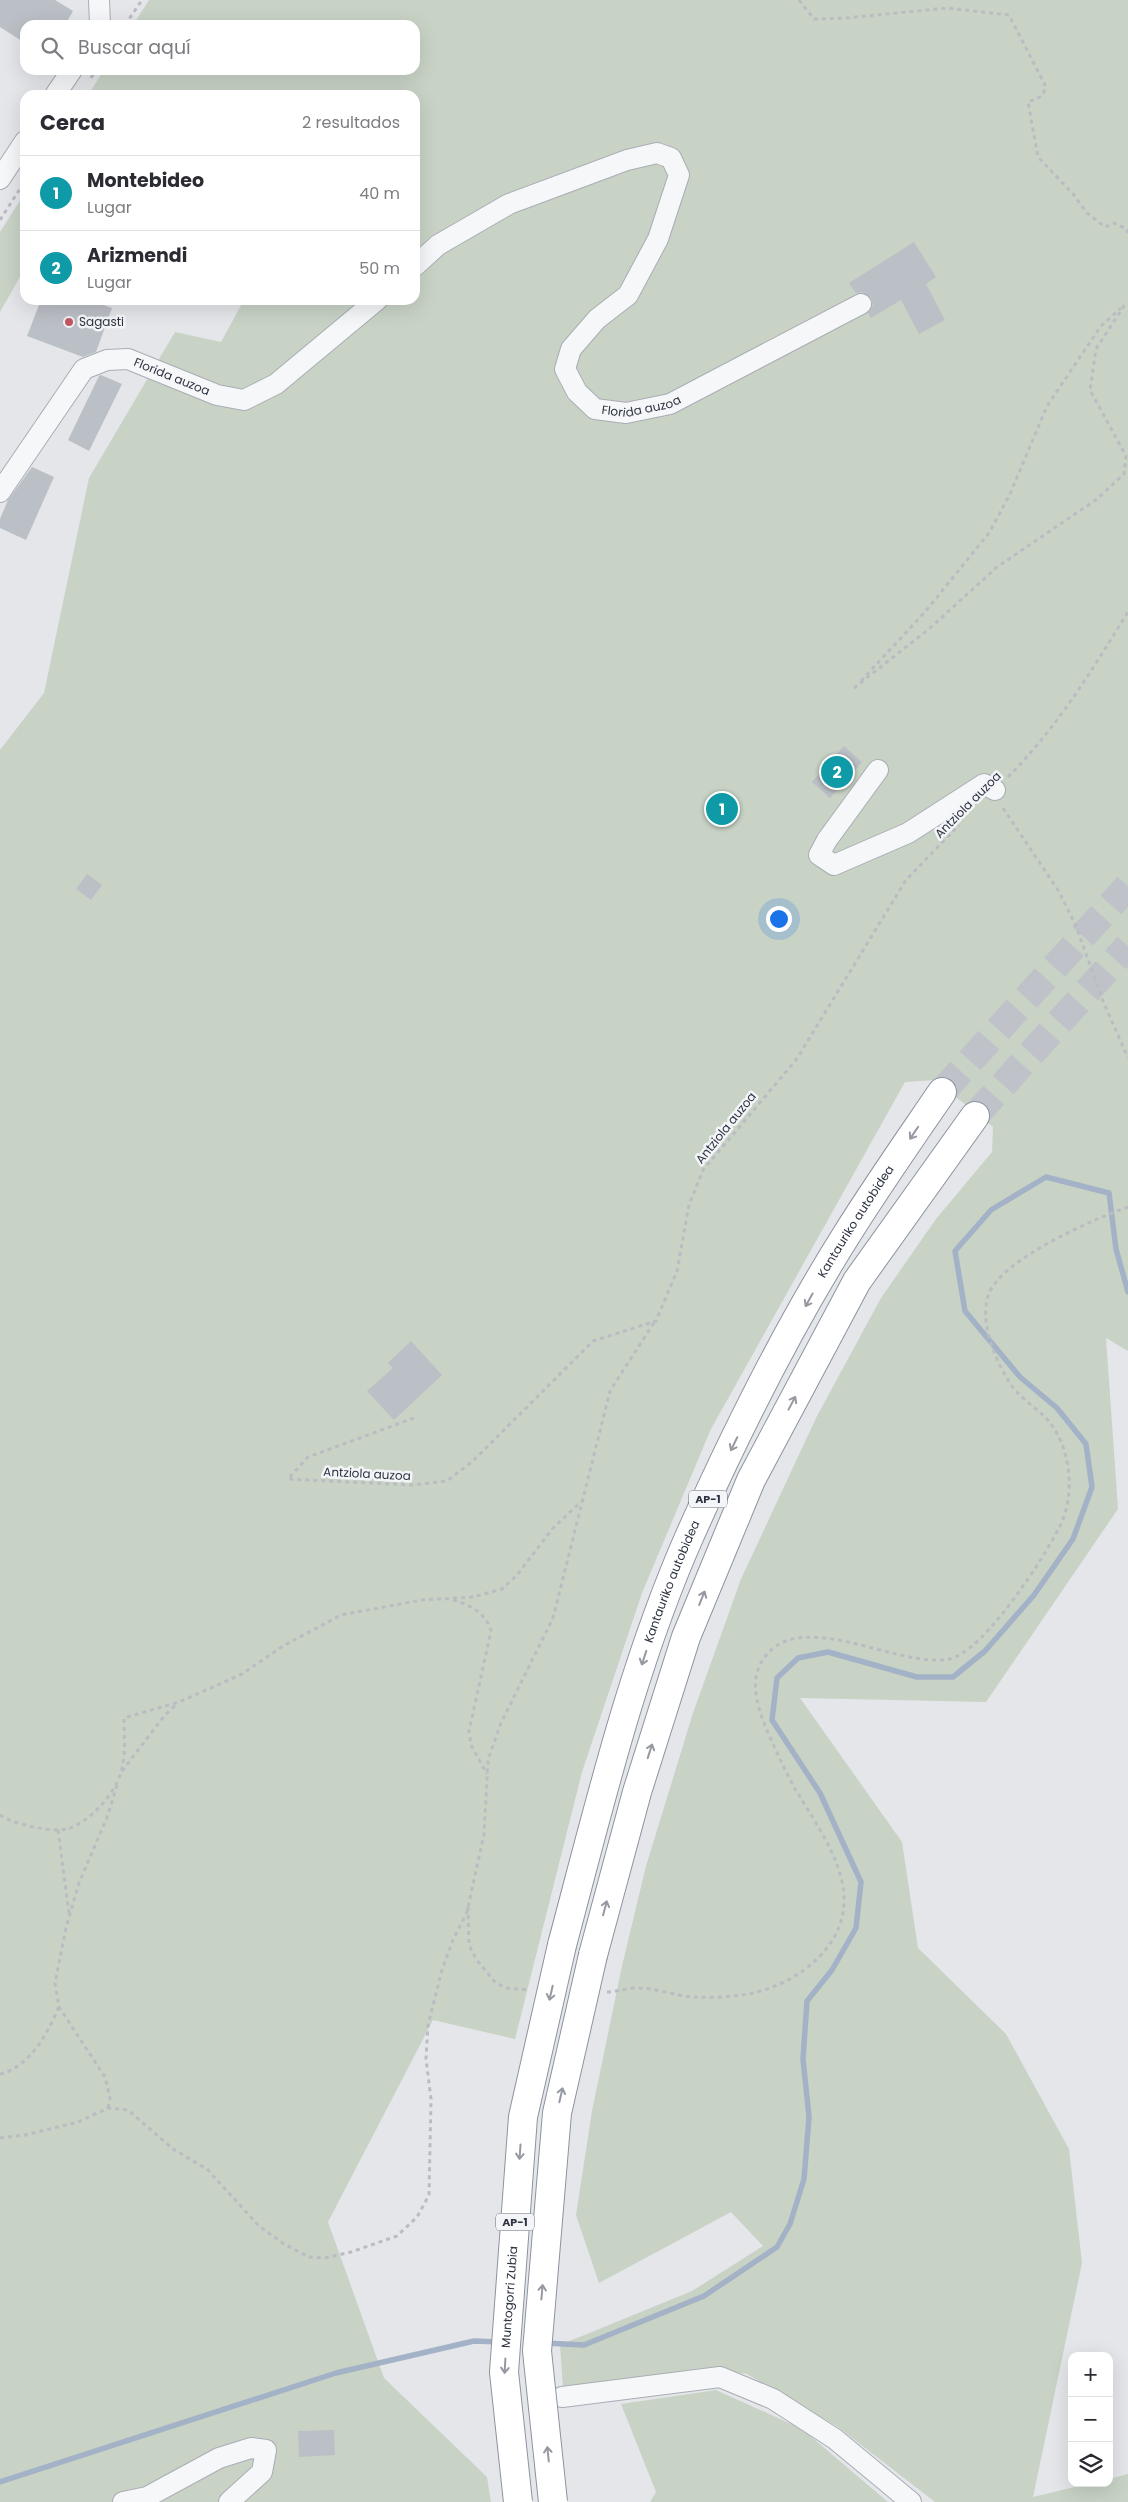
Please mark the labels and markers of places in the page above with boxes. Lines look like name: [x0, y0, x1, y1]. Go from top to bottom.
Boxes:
place label: Sagasti: [79, 313, 124, 330]
marker: Sagasti: [63, 316, 75, 328]
pin: 2: [821, 753, 853, 791]
pin: 1: [706, 790, 738, 828]

